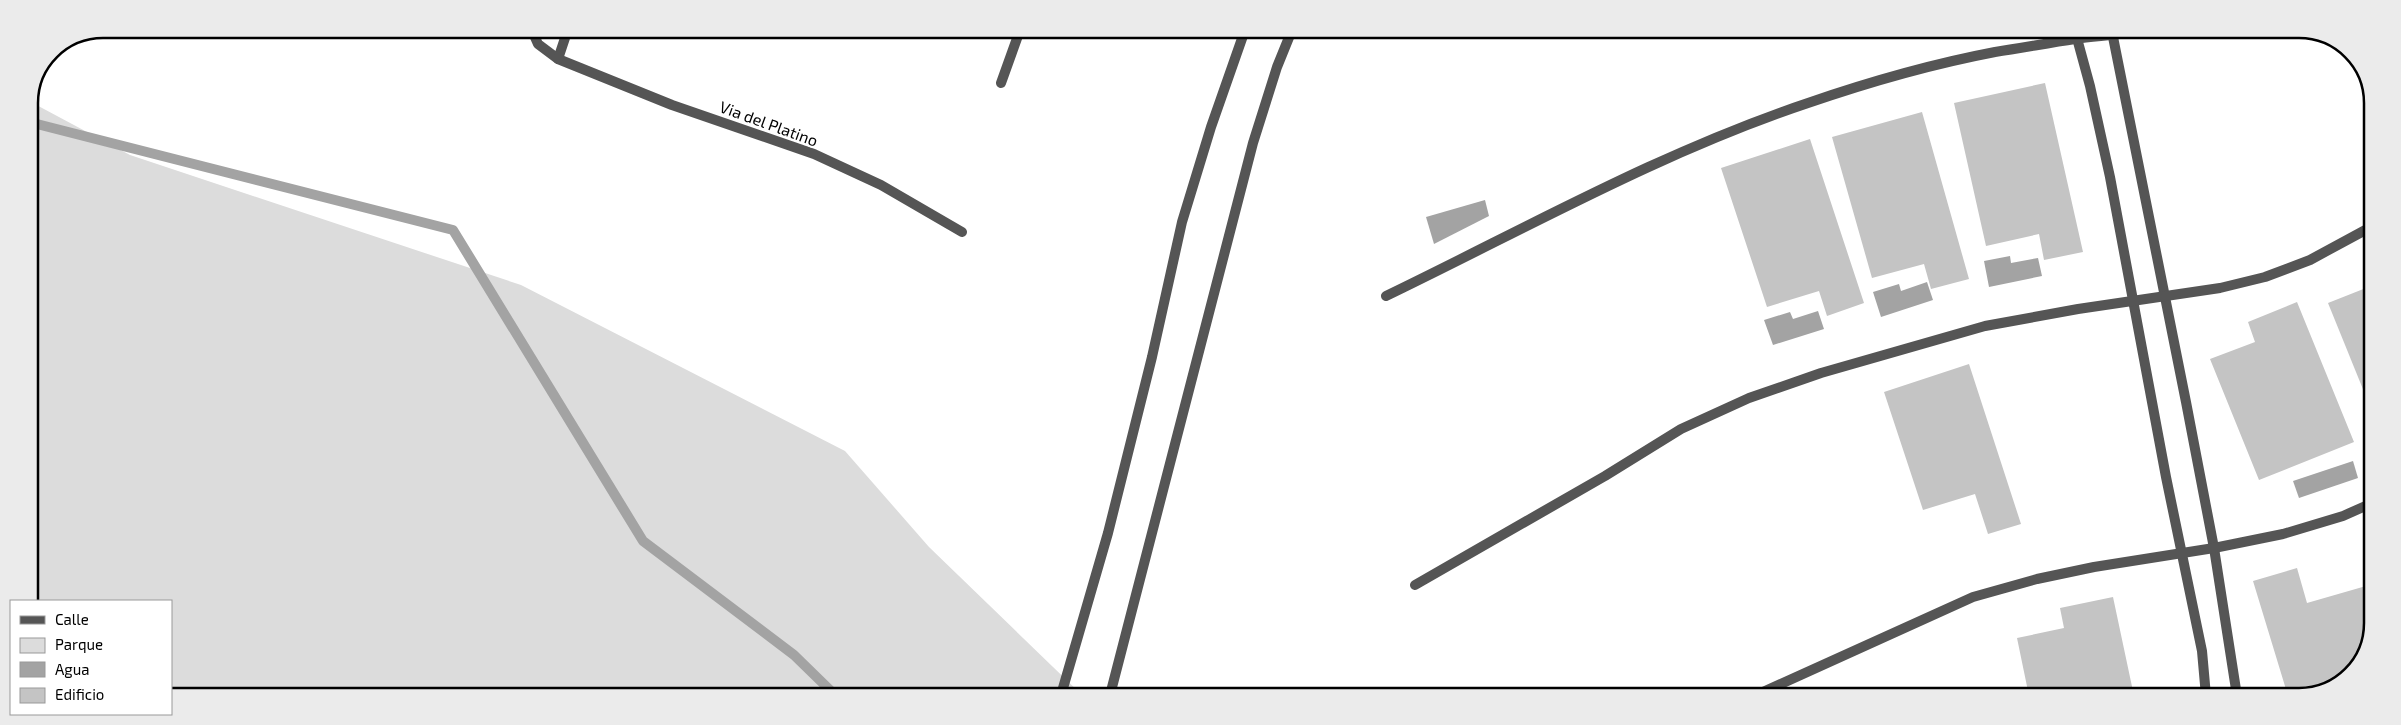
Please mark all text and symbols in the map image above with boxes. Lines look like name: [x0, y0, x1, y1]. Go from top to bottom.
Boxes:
street label: Via del Platino: [717, 96, 821, 150]
legend: [10, 600, 172, 715]
text: Calle: [55, 610, 89, 628]
text: Parque: [55, 635, 103, 653]
text: Agua: [55, 660, 90, 678]
text: Edificio: [55, 685, 104, 703]

